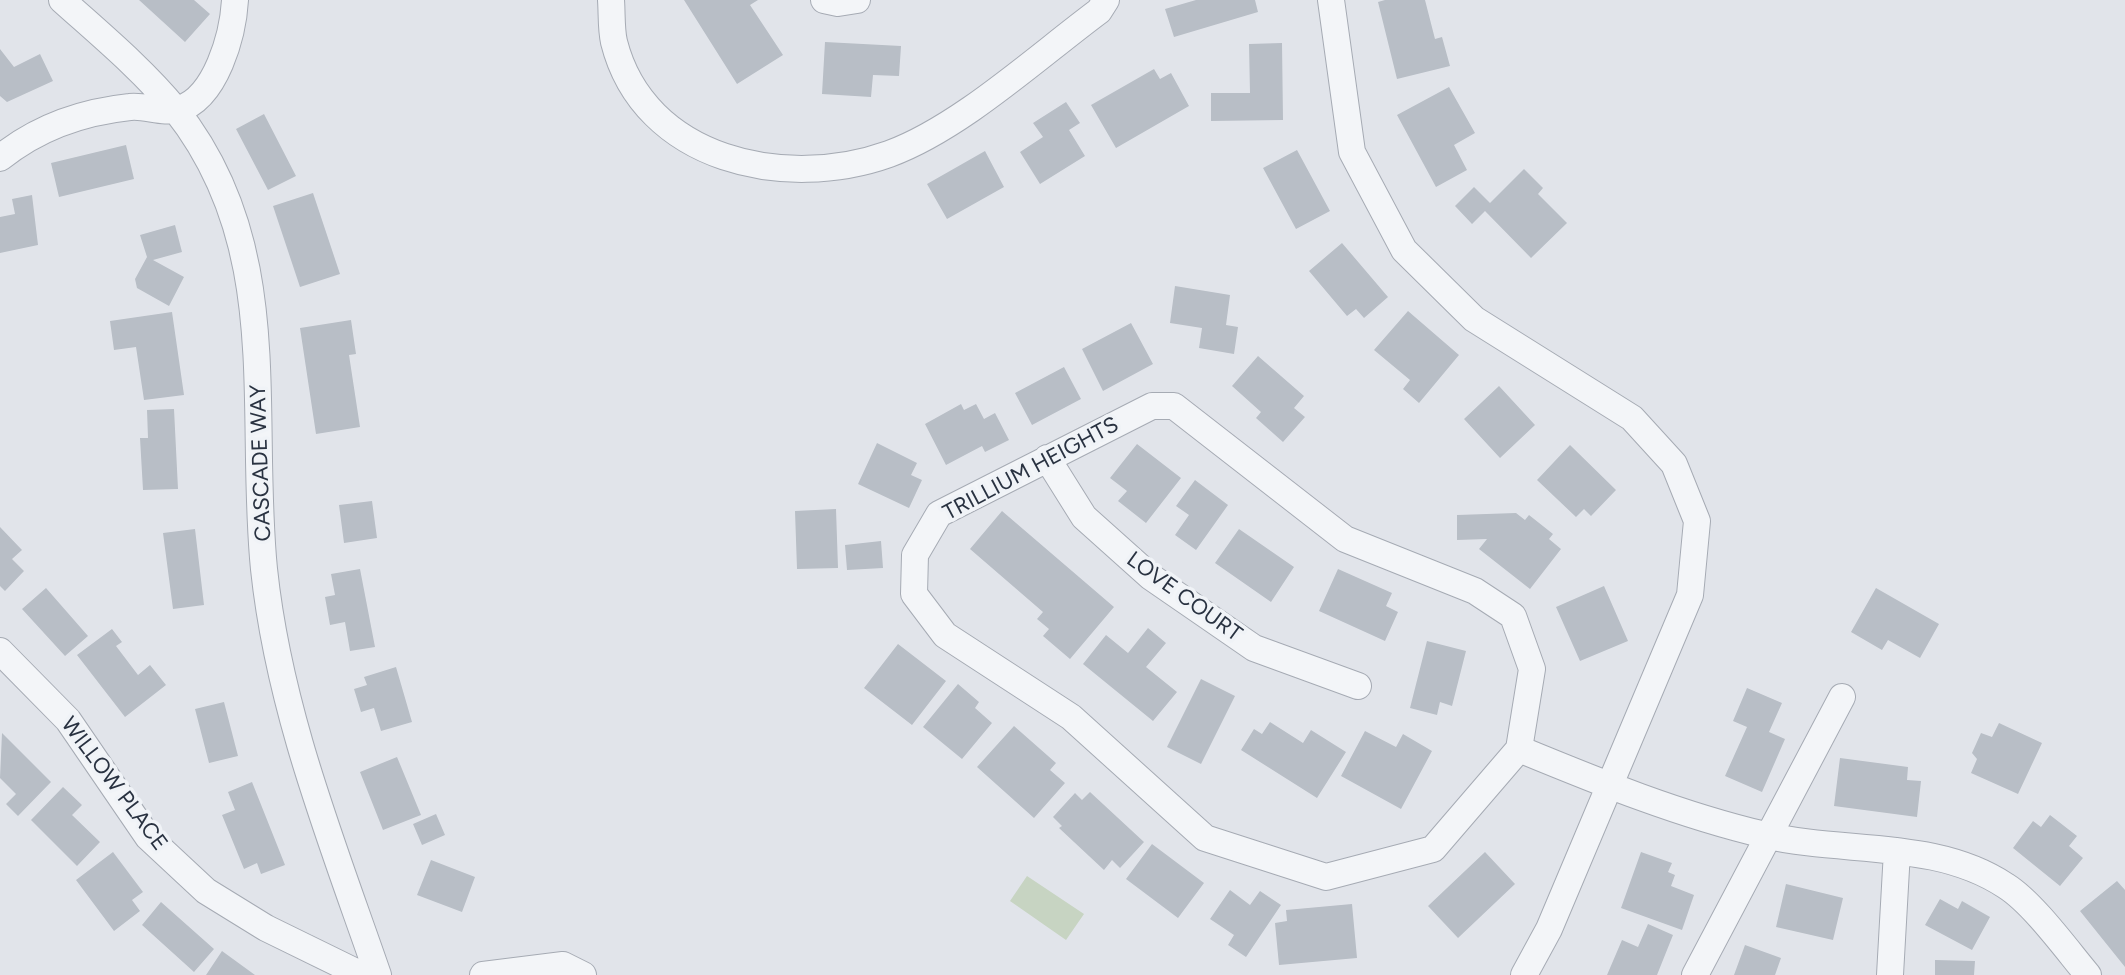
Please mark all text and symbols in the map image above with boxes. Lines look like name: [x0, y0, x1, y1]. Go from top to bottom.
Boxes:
street label: CASCADE WAY: [245, 384, 277, 542]
street label: TRILLIUM HEIGHTS: [939, 412, 1123, 526]
street label: LOVE COURT: [1121, 546, 1247, 648]
street label: WILLOW PLACE: [55, 712, 173, 856]

